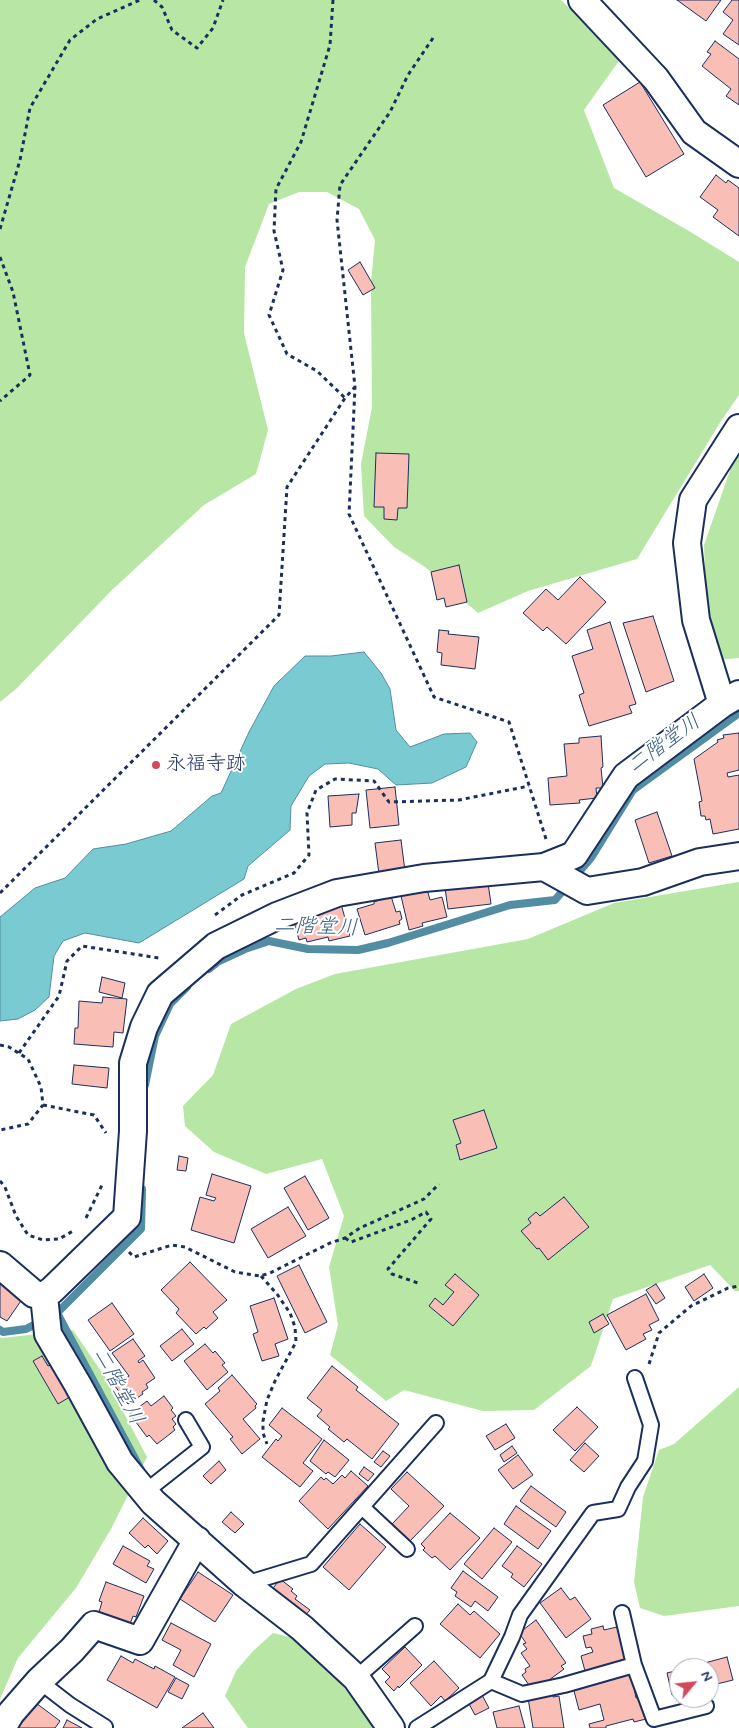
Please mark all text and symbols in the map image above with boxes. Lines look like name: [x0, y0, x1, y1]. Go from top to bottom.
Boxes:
water label: 二階堂川: [624, 710, 706, 780]
place label: 永福寺跡: [166, 753, 246, 777]
marker: 永福寺跡: [150, 759, 162, 771]
water label: 二階堂川: [274, 914, 358, 942]
water label: 二階堂川: [86, 1344, 148, 1430]
north arrow: [669, 1658, 719, 1708]
text: N: [696, 1668, 716, 1685]

